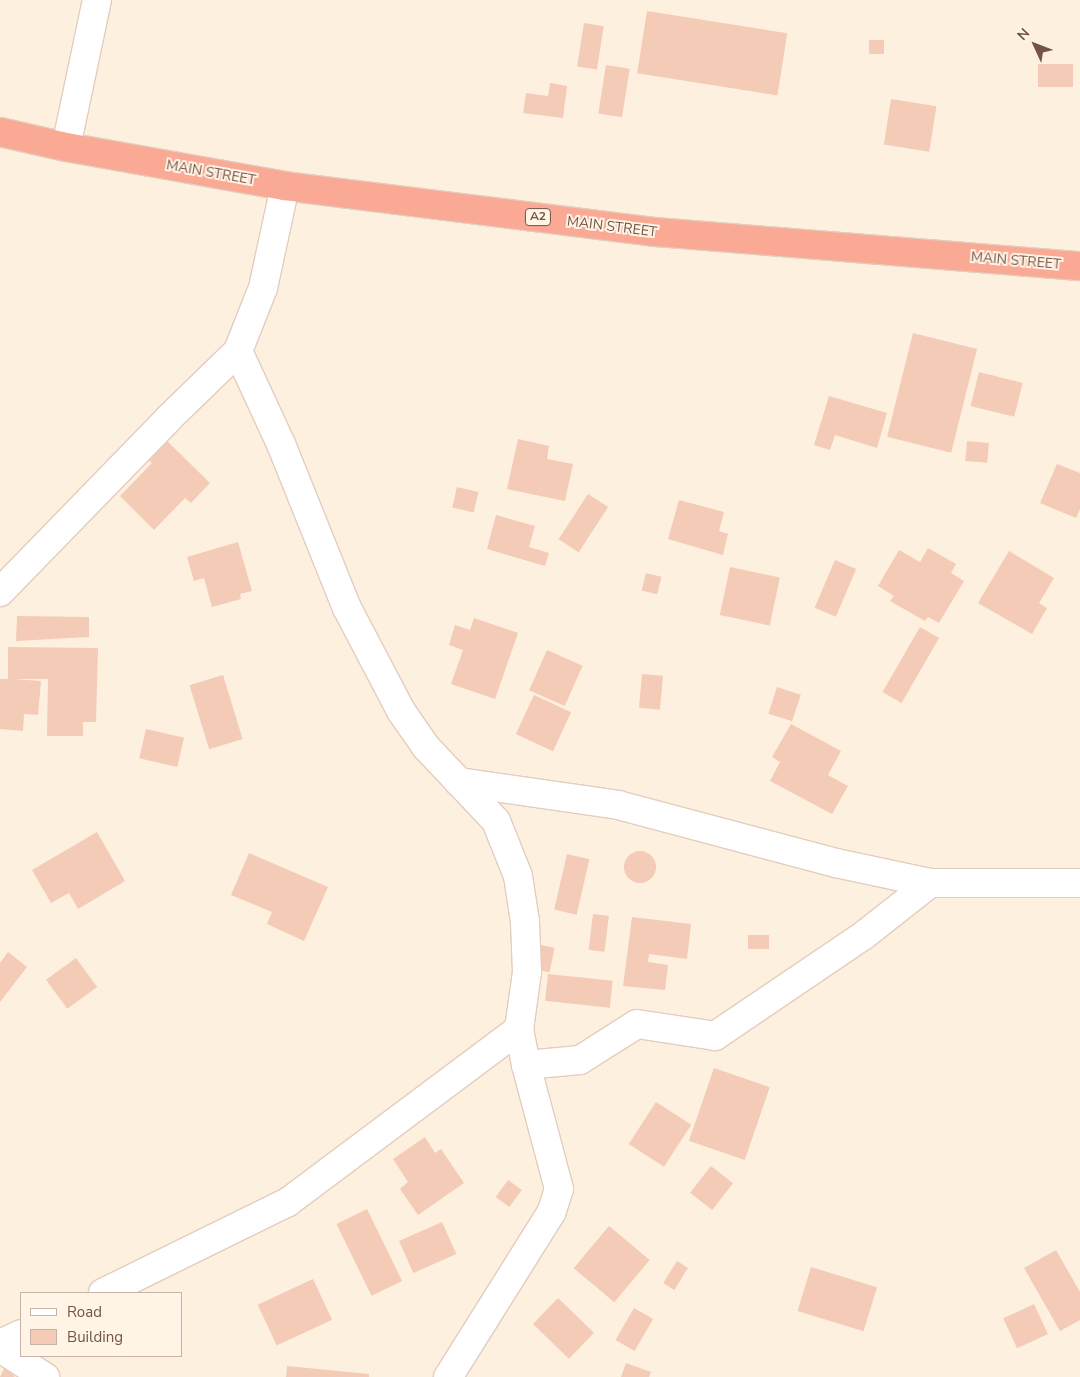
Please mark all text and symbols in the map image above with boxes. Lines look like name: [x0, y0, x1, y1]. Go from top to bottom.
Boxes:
north arrow: [1010, 20, 1060, 70]
text: N: [1013, 24, 1034, 45]
street label: MAIN STREET: [165, 157, 257, 189]
road number: A2: [524, 208, 552, 226]
street label: MAIN STREET: [566, 213, 658, 241]
street label: MAIN STREET: [970, 249, 1062, 273]
legend: [20, 1292, 182, 1357]
text: Road: [67, 1302, 102, 1322]
text: Building: [67, 1327, 123, 1347]

